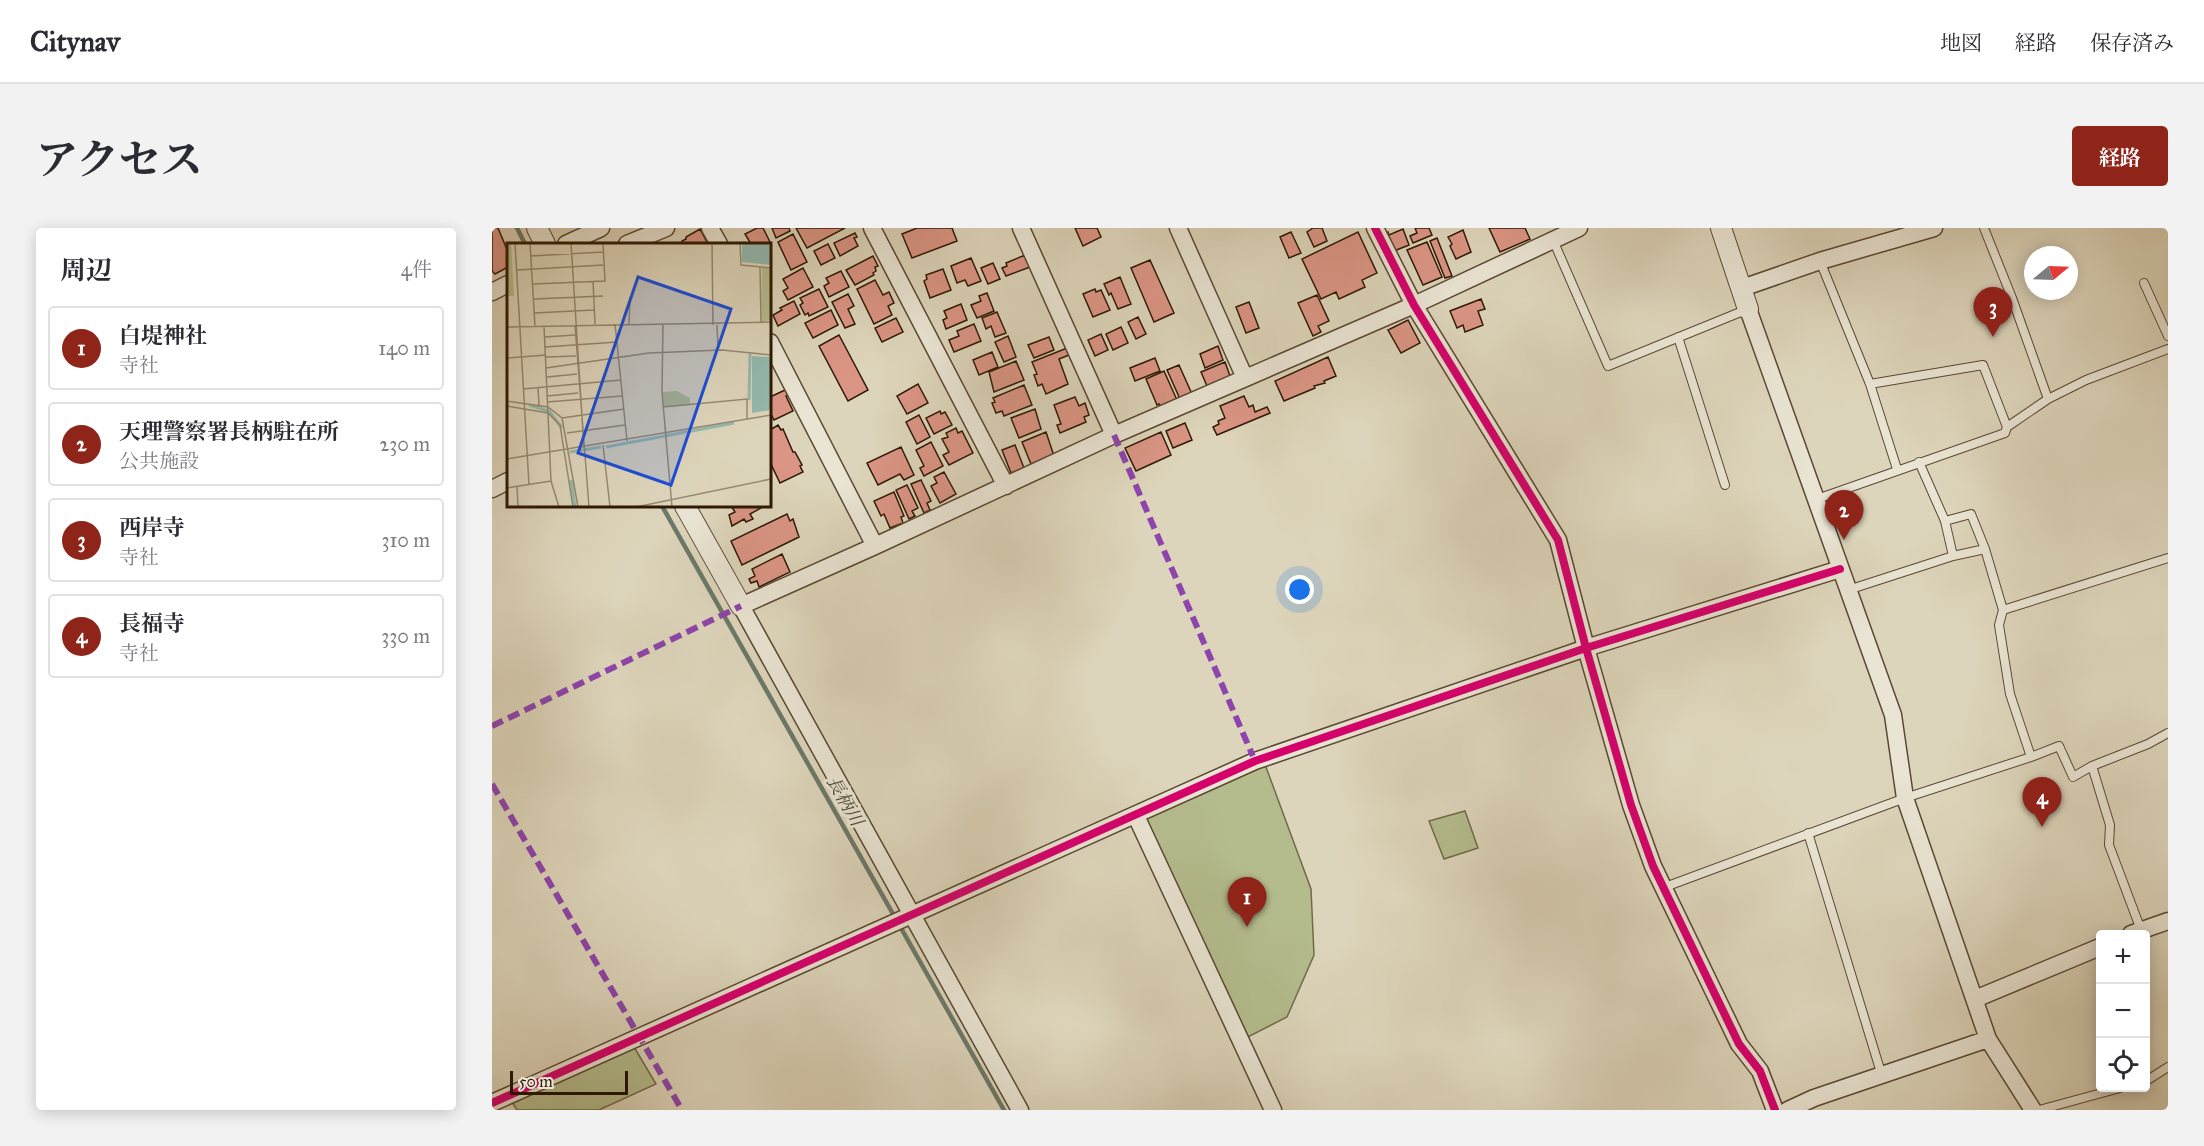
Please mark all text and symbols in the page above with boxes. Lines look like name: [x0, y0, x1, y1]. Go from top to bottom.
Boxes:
text: Citynav: [30, 24, 120, 59]
text: 地図: [1940, 30, 1982, 56]
text: 経路: [2015, 30, 2057, 56]
text: 保存済み: [2090, 30, 2174, 56]
button: 経路: [2072, 126, 2168, 186]
text: アクセス: [36, 134, 203, 186]
inset map: [507, 243, 771, 507]
north arrow: [2024, 246, 2078, 300]
text: 周辺: [60, 254, 112, 286]
text: 4件: [401, 257, 432, 281]
pin: 3: [1974, 288, 2012, 337]
text: 白堤神社: [119, 322, 207, 349]
text: 1: [78, 336, 85, 360]
text: 140 m: [378, 336, 430, 360]
text: 寺社: [119, 353, 159, 377]
text: 天理警察署長柄駐在所: [119, 418, 339, 445]
text: 2: [77, 432, 86, 456]
text: 230 m: [379, 432, 430, 456]
text: 公共施設: [119, 449, 199, 473]
pin: 2: [1824, 490, 1864, 540]
text: 西岸寺: [119, 514, 185, 541]
text: 3: [78, 528, 86, 552]
text: 310 m: [381, 528, 430, 552]
text: 寺社: [119, 545, 159, 569]
your location: [1285, 575, 1314, 604]
text: 長福寺: [119, 610, 185, 637]
text: 4: [76, 624, 87, 648]
text: 330 m: [381, 624, 430, 648]
text: 寺社: [119, 641, 159, 665]
water label: 長柄川: [822, 772, 869, 832]
pin: 4: [2022, 778, 2062, 827]
pin: 1: [1228, 878, 1266, 927]
map controls: [2096, 930, 2150, 1092]
button: +: [2096, 930, 2150, 984]
button: −: [2096, 984, 2150, 1038]
button: locate: [2096, 1038, 2150, 1092]
scale bar: [510, 1068, 628, 1096]
text: 50 m: [519, 1072, 553, 1091]

